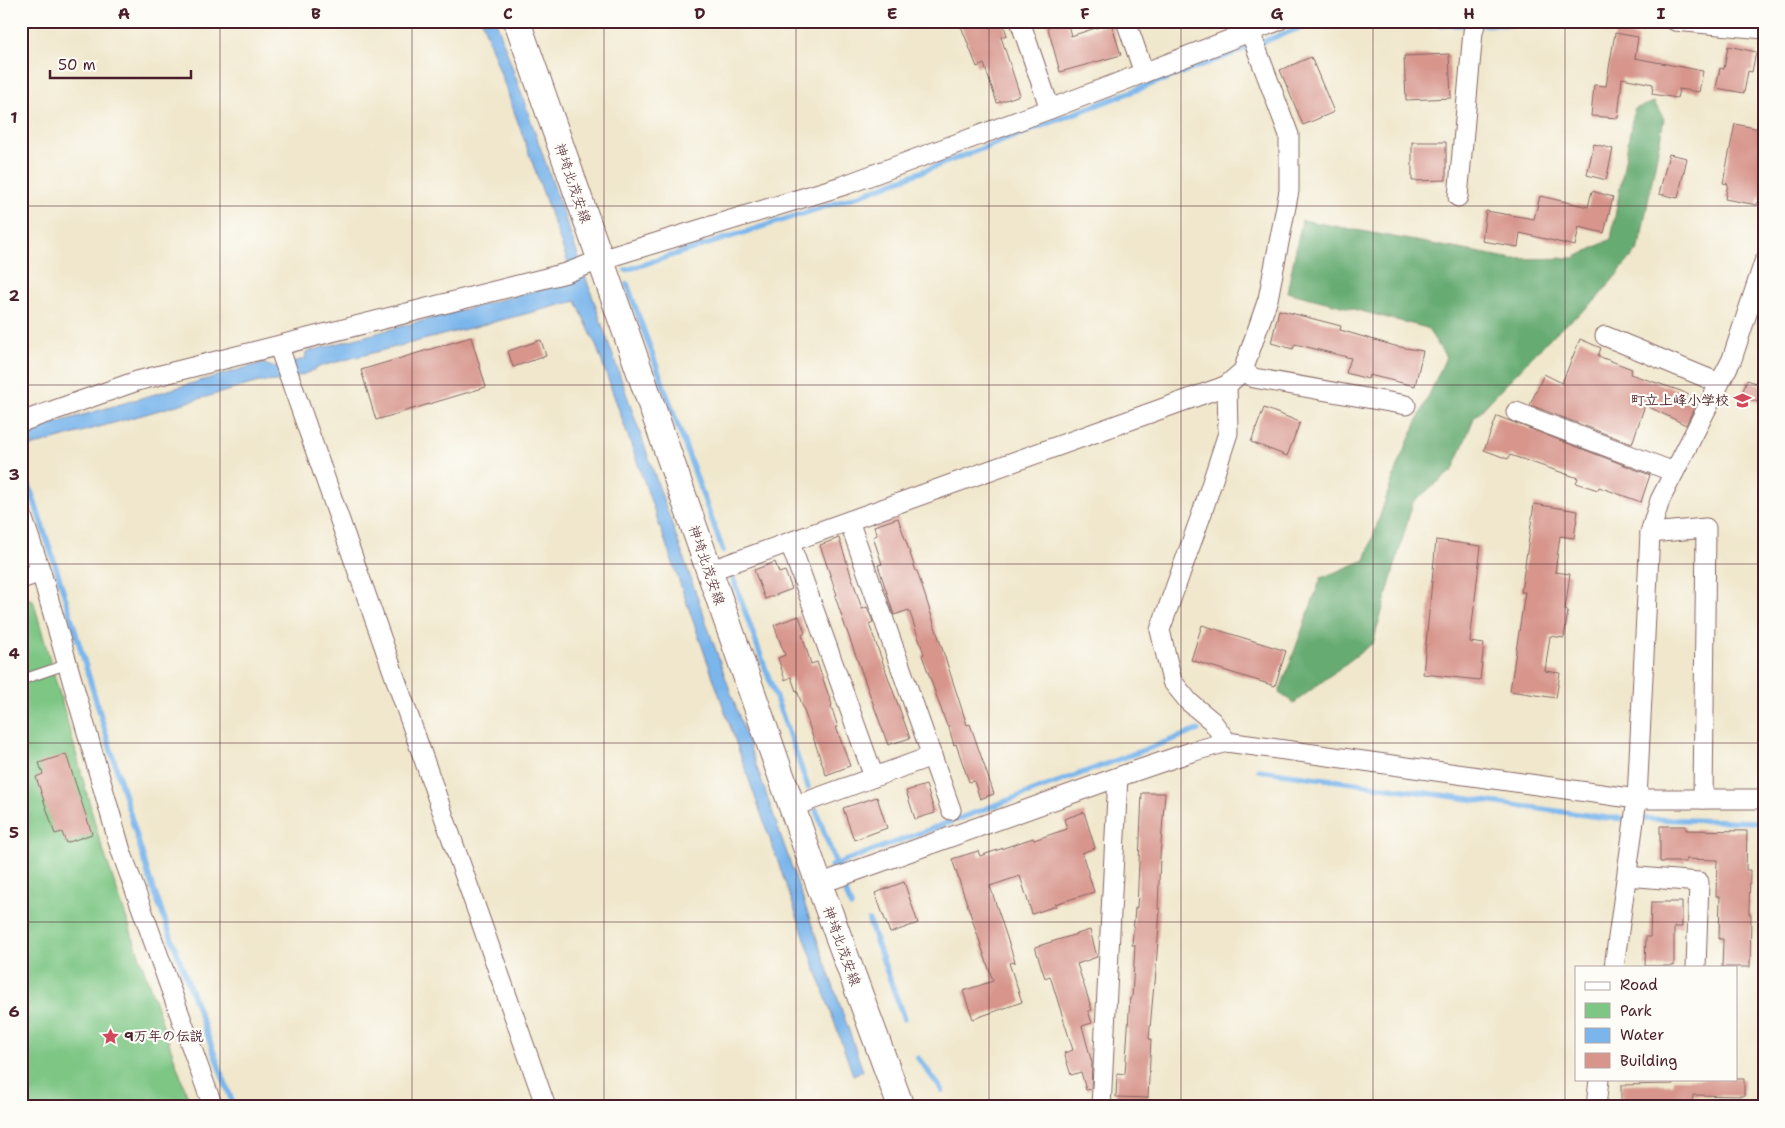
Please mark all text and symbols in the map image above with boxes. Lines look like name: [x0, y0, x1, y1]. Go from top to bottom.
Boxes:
text: A: [118, 3, 130, 24]
text: B: [311, 3, 321, 24]
text: C: [503, 3, 513, 24]
text: D: [694, 3, 706, 24]
text: E: [887, 3, 897, 24]
text: F: [1080, 3, 1090, 24]
text: G: [1271, 3, 1284, 24]
text: H: [1463, 3, 1475, 24]
text: I: [1657, 3, 1666, 24]
scale bar: [50, 48, 191, 80]
text: 50 m: [58, 55, 96, 75]
text: 1: [10, 107, 18, 128]
street label: 神埼北茂安線: [551, 140, 595, 226]
text: 2: [8, 285, 20, 306]
school or university icon: 町立上峰小学校: [1733, 390, 1753, 410]
place label: 町立上峰小学校: [1631, 391, 1729, 409]
text: 3: [8, 464, 20, 485]
street label: 神埼北茂安線: [685, 522, 729, 608]
text: 4: [8, 643, 20, 664]
text: 5: [9, 822, 19, 843]
street label: 神埼北茂安線: [819, 903, 865, 989]
legend: [1575, 966, 1738, 1080]
text: Road: [1620, 975, 1658, 995]
text: 6: [8, 1001, 20, 1022]
text: Park: [1620, 1001, 1652, 1021]
text: Water: [1620, 1025, 1664, 1045]
place icon: 9万年の伝説: [100, 1026, 120, 1046]
place label: 9万年の伝説: [124, 1027, 204, 1045]
text: Building: [1620, 1051, 1677, 1071]

